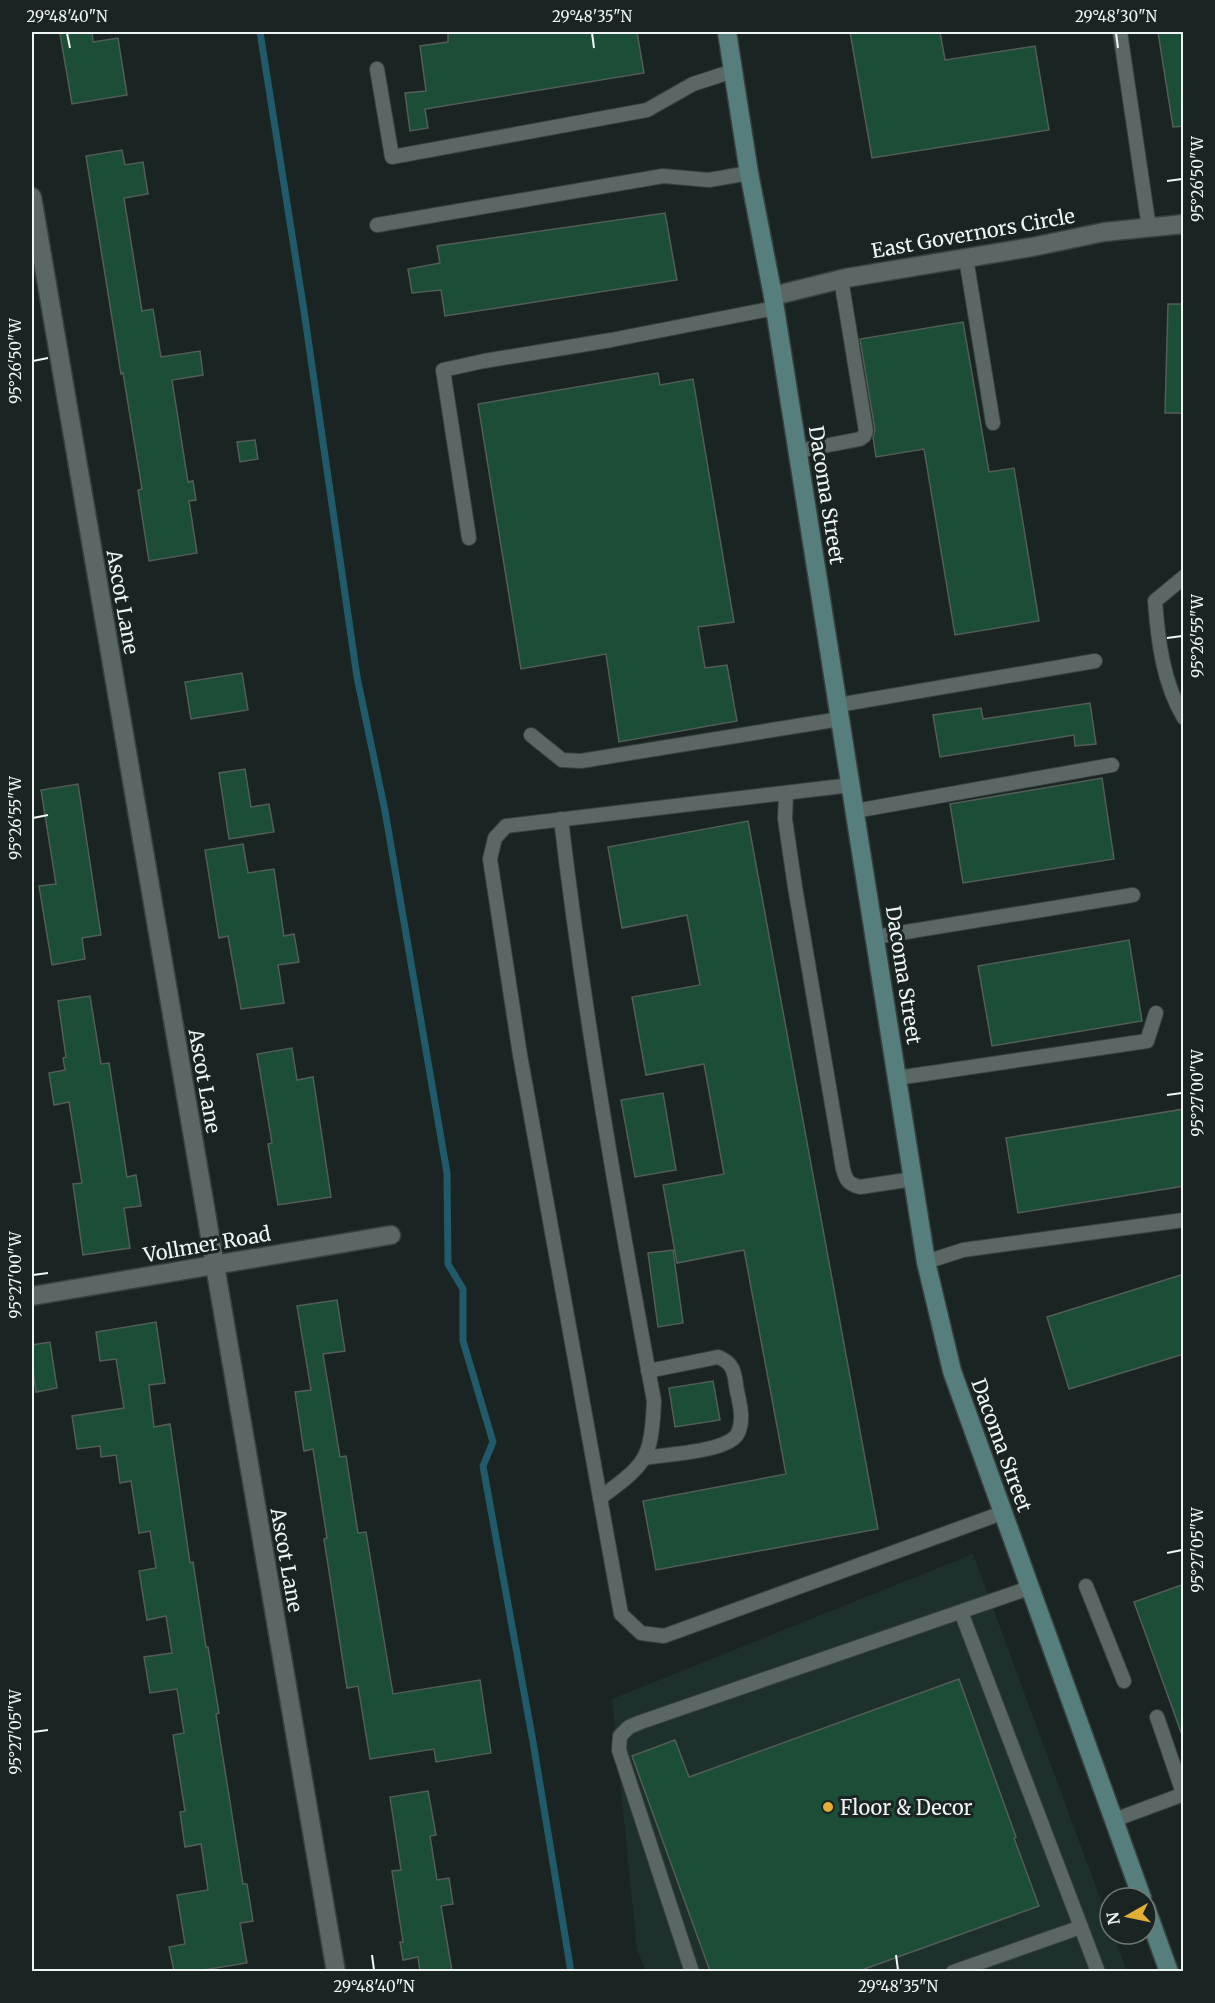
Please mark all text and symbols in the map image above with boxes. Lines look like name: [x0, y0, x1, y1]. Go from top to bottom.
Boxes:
text: 29°48'40"N: [26, 7, 108, 26]
text: 29°48'35"N: [552, 7, 632, 26]
text: 29°48'30"N: [1075, 7, 1157, 26]
text: 95°26'50"W: [1188, 135, 1207, 222]
street label: East Governors Circle: [869, 203, 1077, 263]
text: 95°26'50"W: [6, 317, 25, 404]
street label: Dacoma Street: [804, 424, 850, 566]
street label: Ascot Lane: [101, 547, 144, 656]
text: 95°26'55"W: [1188, 593, 1207, 678]
text: 95°26'55"W: [6, 775, 25, 860]
street label: Dacoma Street: [881, 904, 927, 1046]
street label: Ascot Lane: [183, 1026, 226, 1135]
text: 95°27'00"W: [1188, 1049, 1207, 1136]
street label: Vollmer Road: [141, 1221, 272, 1268]
text: 95°27'00"W: [6, 1231, 25, 1318]
street label: Dacoma Street: [966, 1375, 1038, 1515]
street label: Ascot Lane: [265, 1505, 308, 1614]
text: 95°27'05"W: [1188, 1506, 1207, 1593]
text: 95°27'05"W: [6, 1688, 25, 1775]
place label: Floor & Decor: [840, 1795, 973, 1820]
marker: Floor & Decor: [821, 1800, 835, 1814]
north arrow: [1098, 1886, 1158, 1946]
text: N: [1102, 1910, 1124, 1926]
text: 29°48'40"N: [333, 1977, 415, 1996]
text: 29°48'35"N: [858, 1977, 938, 1996]

